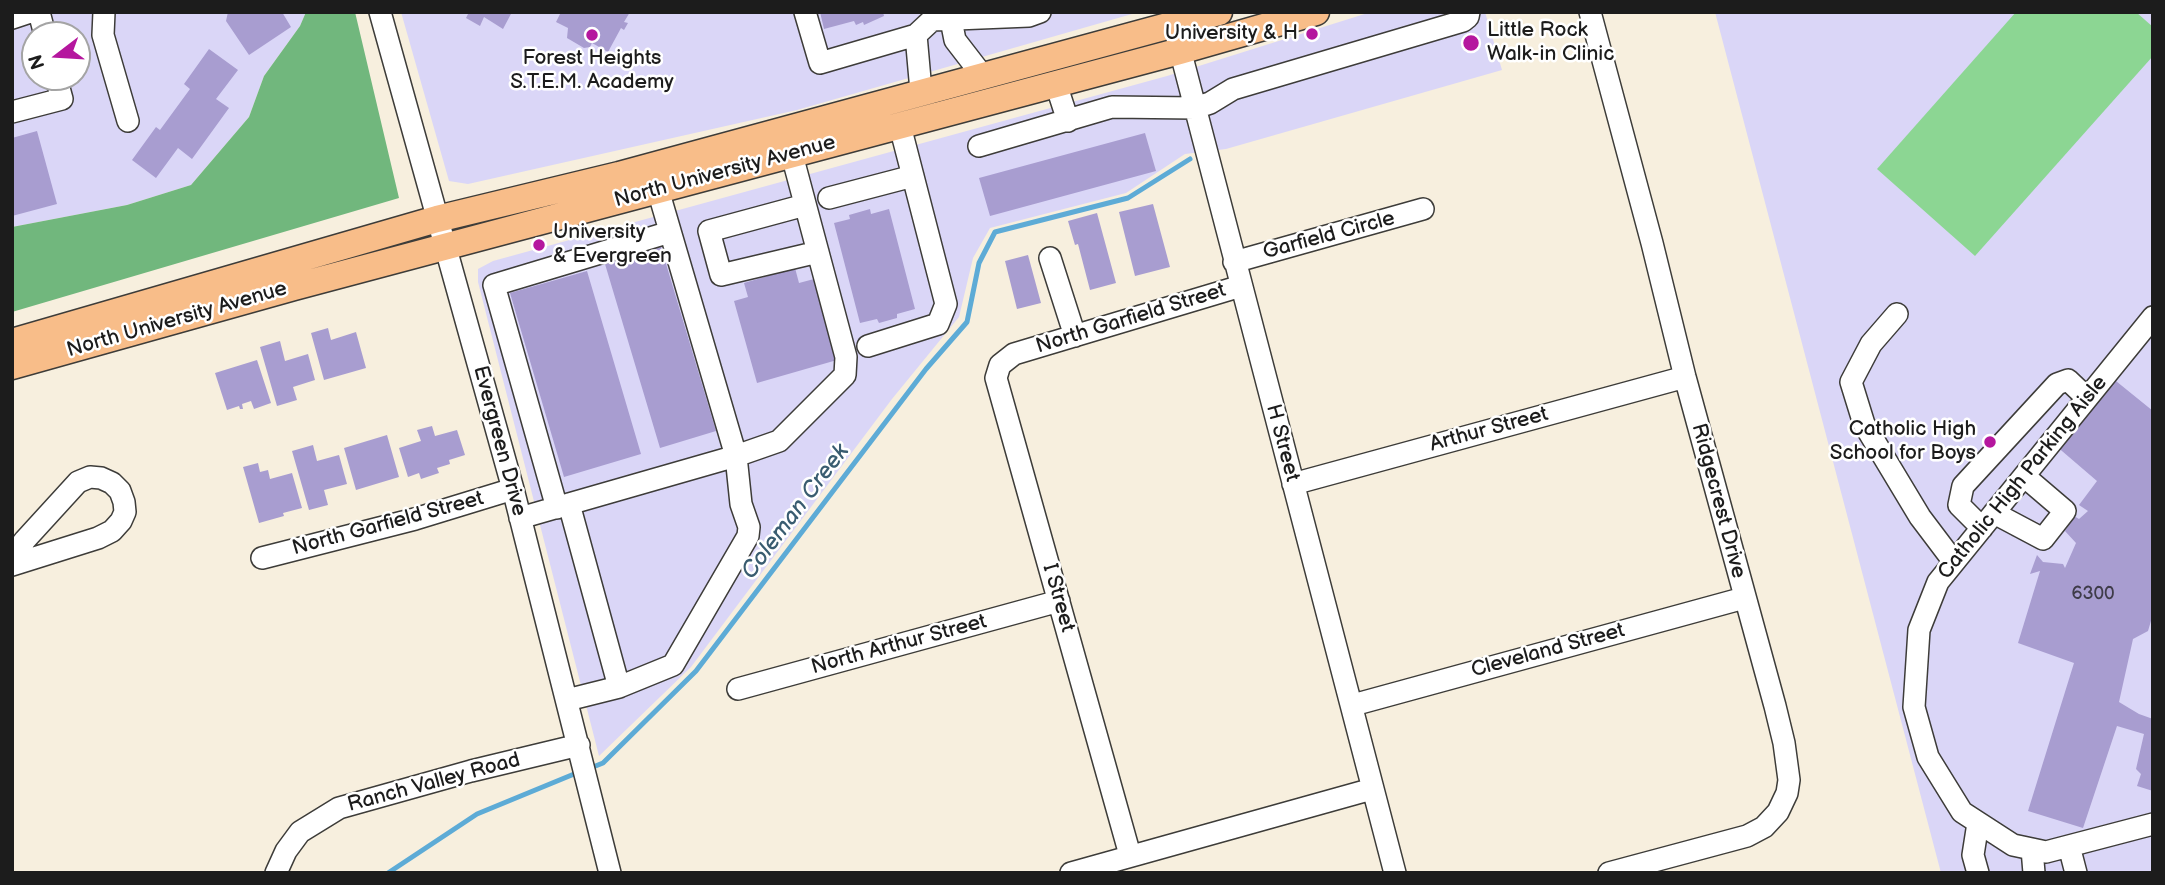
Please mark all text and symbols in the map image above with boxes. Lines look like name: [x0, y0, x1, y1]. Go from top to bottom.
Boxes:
place label: Little Rock Walk-in Clinic: [1487, 18, 1614, 68]
north arrow: [21, 21, 91, 91]
place label: University & H: [1165, 21, 1298, 47]
marker: University & H: [1304, 26, 1320, 42]
marker: Forest Heights S.T.E.M. Academy: [584, 27, 600, 43]
marker: Little Rock Walk-in Clinic: [1461, 33, 1481, 53]
place label: Forest Heights S.T.E.M. Academy: [510, 46, 674, 96]
text: N: [24, 52, 50, 72]
street label: North University Avenue: [612, 130, 838, 214]
street label: Garfield Circle: [1260, 206, 1398, 266]
place label: University & Evergreen: [553, 220, 672, 270]
marker: University & Evergreen: [531, 237, 547, 253]
street label: North University Avenue: [64, 276, 290, 364]
street label: North Garfield Street: [1033, 278, 1229, 360]
street label: Evergreen Drive: [467, 363, 531, 519]
street label: Catholic High Parking Aisle: [1933, 371, 2113, 585]
street label: H Street: [1260, 402, 1304, 484]
street label: Arthur Street: [1427, 402, 1551, 458]
place label: Catholic High School for Boys: [1830, 417, 1976, 467]
street label: Ridgecrest Drive: [1685, 421, 1751, 581]
marker: Catholic High School for Boys: [1982, 434, 1998, 450]
water label: Coleman Creek: [736, 439, 856, 585]
street label: North Garfield Street: [290, 486, 486, 562]
street label: I Street: [1036, 561, 1080, 635]
house number: 6300: [2071, 583, 2115, 605]
street label: North Arthur Street: [809, 609, 989, 681]
street label: Cleveland Street: [1469, 618, 1627, 684]
street label: Ranch Valley Road: [345, 748, 523, 818]

